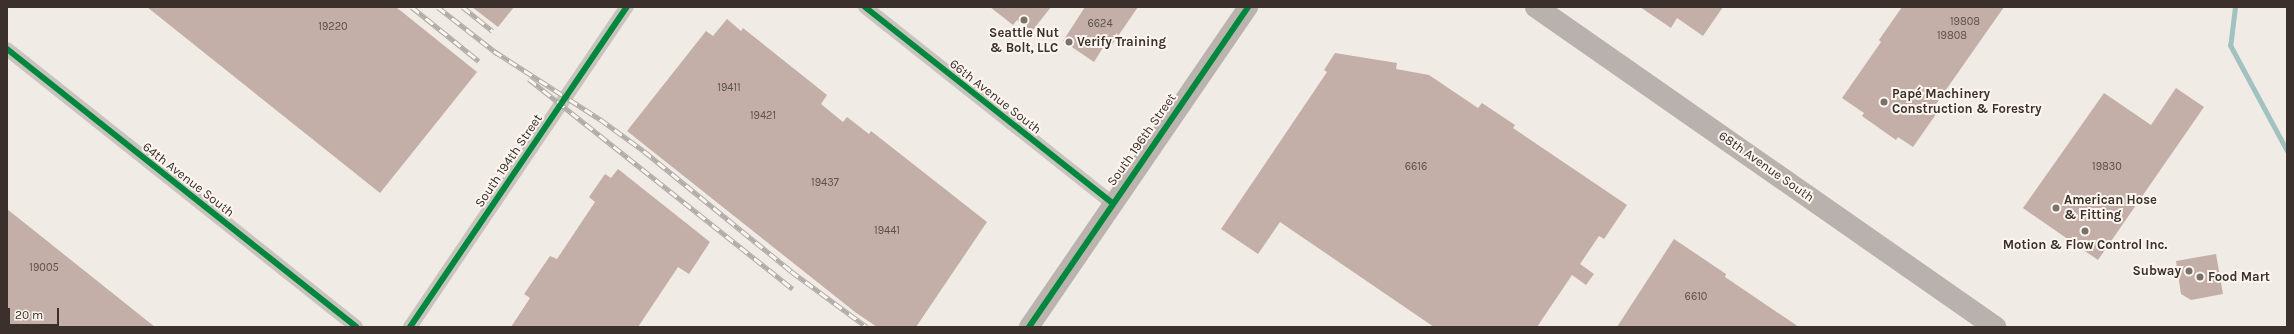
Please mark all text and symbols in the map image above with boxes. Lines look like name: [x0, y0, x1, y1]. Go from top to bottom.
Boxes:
marker: Seattle Nut & Bolt, LLC: [1019, 15, 1029, 25]
house number: 19808: [1950, 15, 1980, 29]
house number: 6624: [1087, 17, 1113, 31]
house number: 19220: [318, 20, 348, 34]
place label: Seattle Nut & Bolt, LLC: [989, 26, 1059, 57]
house number: 19808: [1937, 29, 1967, 43]
place label: Verify Training: [1077, 34, 1166, 50]
marker: Verify Training: [1064, 37, 1074, 47]
street label: 66th Avenue South: [946, 56, 1044, 138]
house number: 19411: [717, 81, 741, 95]
place label: Papé Machinery Construction & Forestry: [1892, 87, 2041, 118]
street label: South 196th Street: [1104, 91, 1180, 189]
marker: Papé Machinery Construction & Forestry: [1879, 97, 1889, 107]
house number: 19421: [750, 109, 776, 123]
street label: South 194th Street: [472, 111, 546, 211]
street label: 68th Avenue South: [1715, 128, 1817, 206]
street label: 64th Avenue South: [139, 139, 237, 221]
house number: 6616: [1405, 160, 1427, 174]
house number: 19830: [2092, 160, 2122, 174]
house number: 19437: [811, 176, 839, 190]
place label: American Hose & Fitting: [2064, 193, 2157, 224]
marker: American Hose & Fitting: [2051, 203, 2061, 213]
house number: 19441: [874, 224, 900, 238]
marker: Motion & Flow Control Inc.: [2080, 226, 2090, 236]
place label: Motion & Flow Control Inc.: [2003, 237, 2167, 253]
house number: 19005: [29, 261, 59, 275]
place label: Subway: [2133, 263, 2181, 279]
marker: Subway: [2184, 266, 2194, 276]
place label: Food Mart: [2208, 269, 2270, 285]
marker: Food Mart: [2195, 272, 2205, 282]
house number: 6610: [1685, 290, 1707, 304]
scale bar: [10, 300, 61, 326]
text: 20 m: [15, 308, 43, 322]

